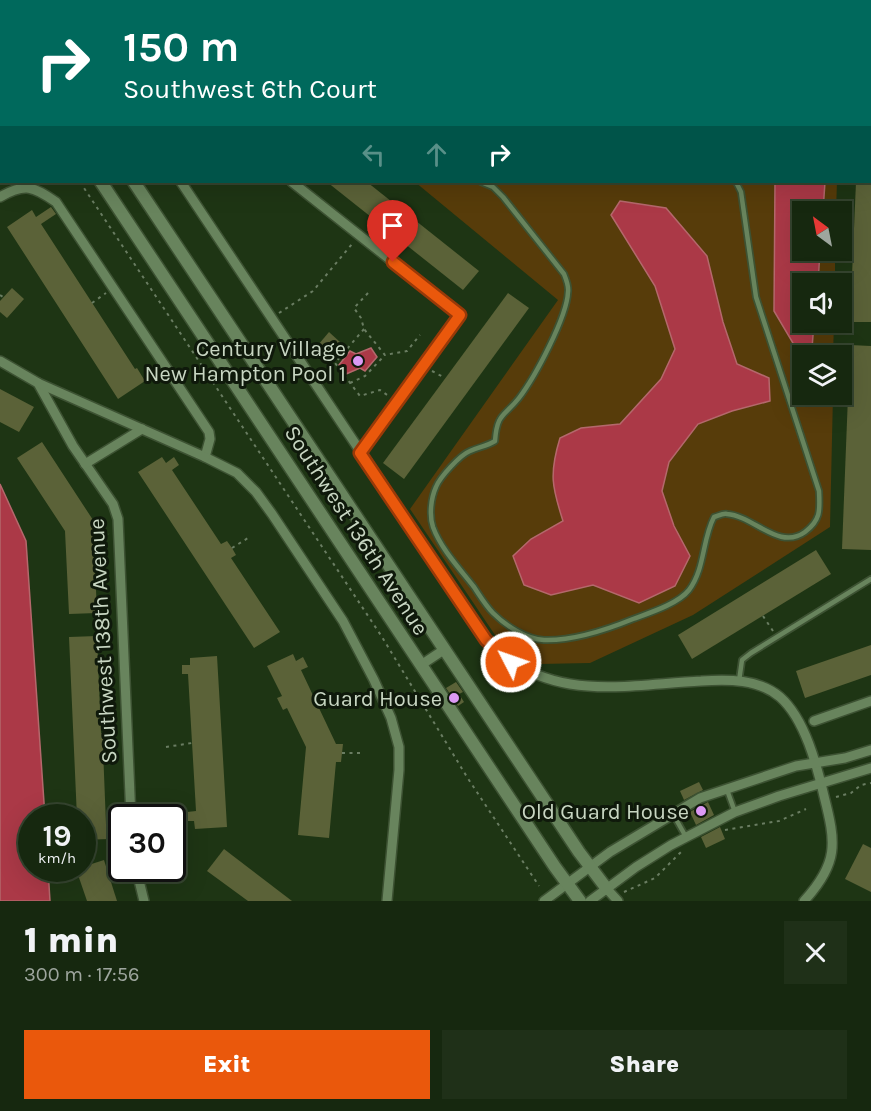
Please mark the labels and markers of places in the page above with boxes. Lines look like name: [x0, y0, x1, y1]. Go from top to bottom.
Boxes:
pin: [367, 200, 418, 262]
place label: Century Village New Hampton Pool 1: [145, 336, 346, 387]
marker: Century Village New Hampton Pool 1: [351, 354, 365, 368]
place label: Guard House: [313, 686, 442, 712]
marker: Guard House: [447, 691, 461, 705]
place label: Old Guard House: [522, 799, 689, 825]
marker: Old Guard House: [694, 804, 708, 818]

